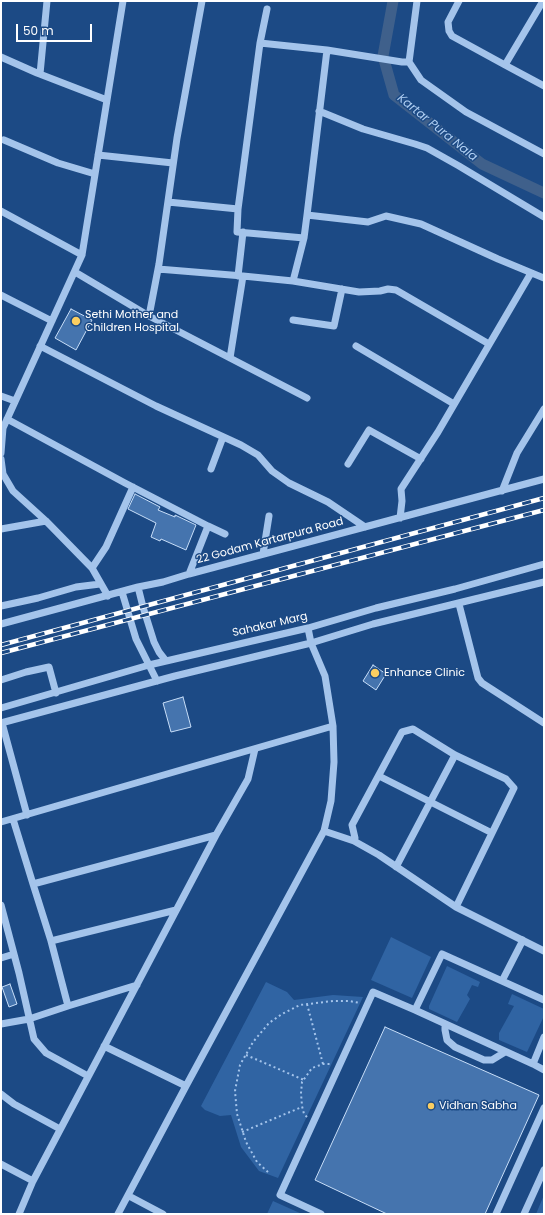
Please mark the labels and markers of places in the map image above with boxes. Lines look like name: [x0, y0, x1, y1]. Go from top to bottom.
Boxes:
place label: Sethi Mother and Children Hospital: [85, 308, 179, 334]
marker: Sethi Mother and Children Hospital: [70, 315, 82, 327]
place label: Enhance Clinic: [384, 666, 465, 680]
marker: Enhance Clinic: [369, 667, 381, 679]
place label: Vidhan Sabha: [439, 1099, 517, 1113]
marker: Vidhan Sabha: [426, 1101, 436, 1111]

